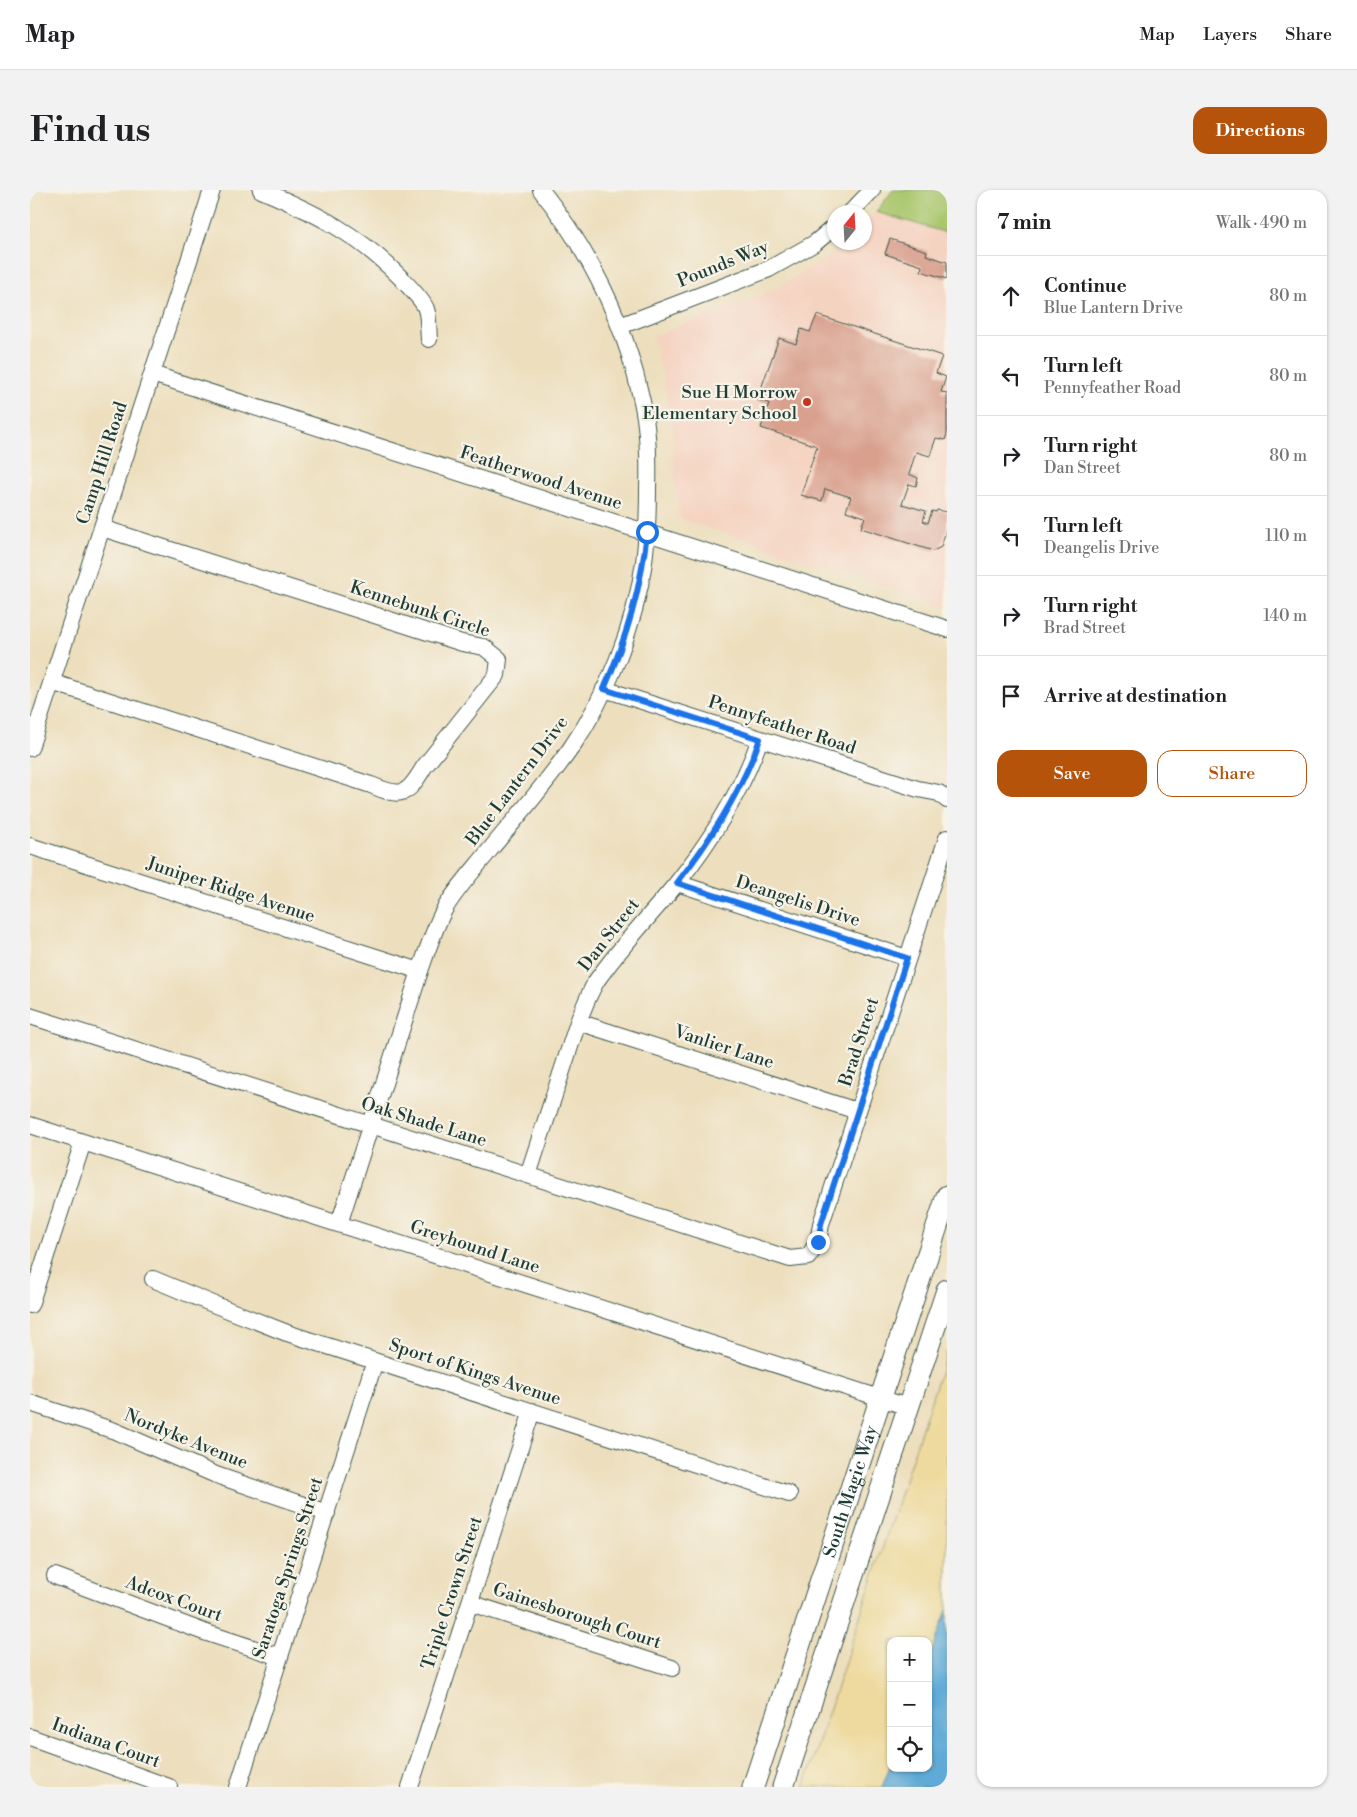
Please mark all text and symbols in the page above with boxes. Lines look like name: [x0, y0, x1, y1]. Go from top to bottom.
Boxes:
text: Map: [25, 20, 75, 50]
text: Map: [1140, 23, 1175, 46]
text: Layers: [1203, 23, 1257, 46]
text: Share: [1285, 23, 1332, 46]
button: Directions: [1193, 107, 1327, 154]
text: Find us: [30, 109, 150, 152]
north arrow: [827, 205, 872, 250]
text: 7 min: [997, 210, 1051, 236]
text: Walk · 490 m: [1216, 213, 1307, 233]
street label: Pounds Way: [674, 235, 772, 293]
text: Continue: [1044, 274, 1127, 298]
icon: ahead: [997, 282, 1025, 310]
text: 80 m: [1269, 286, 1307, 306]
text: Blue Lantern Drive: [1044, 298, 1183, 318]
text: Turn left: [1044, 354, 1123, 378]
icon: left: [997, 362, 1025, 390]
text: 80 m: [1269, 366, 1307, 386]
text: Pennyfeather Road: [1044, 378, 1181, 398]
place label: Sue H Morrow Elementary School: [642, 381, 798, 425]
marker: Sue H Morrow Elementary School: [801, 396, 813, 408]
street label: Camp Hill Road: [71, 398, 133, 527]
text: Turn right: [1044, 434, 1137, 458]
street label: Featherwood Avenue: [457, 441, 625, 515]
icon: right: [997, 442, 1025, 470]
text: 80 m: [1269, 446, 1307, 466]
text: Dan Street: [1044, 458, 1121, 478]
text: Turn left: [1044, 514, 1123, 538]
route start: [636, 521, 659, 544]
icon: left: [997, 522, 1025, 550]
text: 110 m: [1265, 526, 1307, 546]
text: Deangelis Drive: [1044, 538, 1159, 558]
street label: Kennebunk Circle: [347, 575, 493, 643]
text: Turn right: [1044, 594, 1137, 618]
icon: right: [997, 602, 1025, 630]
text: 140 m: [1263, 606, 1307, 626]
text: Brad Street: [1044, 618, 1126, 638]
icon: arrive: [997, 682, 1025, 710]
text: Arrive at destination: [1044, 684, 1227, 708]
street label: Pennyfeather Road: [705, 690, 860, 760]
street label: Blue Lantern Drive: [460, 712, 573, 851]
button: Save: [997, 750, 1147, 797]
button: Share: [1157, 750, 1307, 797]
street label: Juniper Ridge Avenue: [143, 852, 318, 928]
street label: Deangelis Drive: [733, 870, 863, 932]
street label: Dan Street: [573, 893, 645, 976]
street label: Brad Street: [833, 994, 884, 1090]
street label: Vanlier Lane: [670, 1020, 777, 1074]
street label: Oak Shade Lane: [358, 1092, 490, 1152]
street label: Greyhound Lane: [407, 1215, 543, 1279]
route end: [807, 1231, 830, 1254]
street label: Sport of Kings Avenue: [386, 1333, 564, 1411]
street label: Nordyke Avenue: [121, 1404, 251, 1474]
street label: South Magic Way: [818, 1422, 882, 1561]
street label: Saratoga Springs Street: [248, 1473, 328, 1662]
street label: Triple Crown Street: [416, 1513, 488, 1673]
street label: Adcox Court: [122, 1571, 226, 1627]
street label: Gainesborough Court: [490, 1578, 665, 1654]
map controls: [887, 1637, 932, 1772]
button: +: [887, 1637, 932, 1682]
button: −: [887, 1682, 932, 1727]
street label: Indiana Court: [49, 1713, 164, 1773]
button: locate: [887, 1727, 932, 1772]

